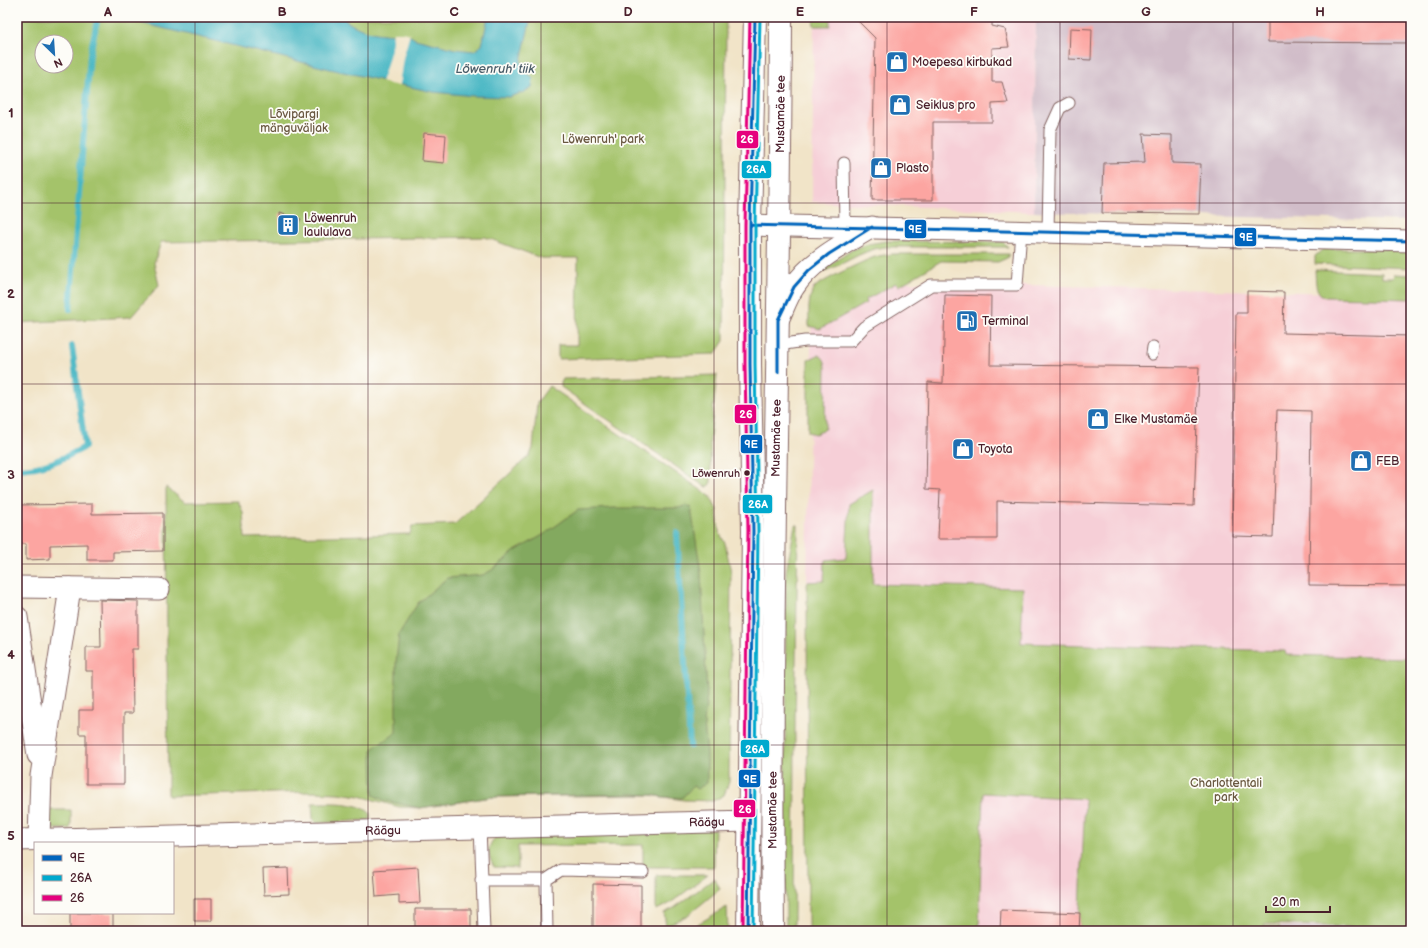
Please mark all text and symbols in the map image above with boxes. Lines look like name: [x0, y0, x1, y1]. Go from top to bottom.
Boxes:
text: A: [103, 4, 112, 20]
text: B: [277, 4, 287, 20]
text: C: [449, 4, 459, 20]
text: D: [623, 4, 633, 20]
text: E: [796, 4, 805, 20]
text: F: [970, 4, 978, 20]
text: G: [1141, 4, 1151, 20]
text: H: [1315, 4, 1325, 20]
north arrow: [34, 34, 74, 74]
shop icon: Moepesa kirbukad: [884, 49, 910, 75]
text: N: [52, 55, 65, 70]
place label: Moepesa kirbukad: [912, 55, 1012, 70]
water label: Löwenruh' tiik: [455, 61, 535, 77]
street label: Mustamäe tee: [773, 75, 788, 153]
shop icon: Seiklus pro: [887, 92, 913, 118]
place label: Seiklus pro: [916, 98, 976, 113]
text: 1: [8, 105, 14, 121]
park label: Lõvipargi mänguväljak: [260, 107, 328, 136]
line badge: 26: [736, 130, 759, 149]
park label: Löwenruh' park: [562, 132, 644, 147]
text: 26: [740, 133, 754, 146]
shop icon: Plasto: [868, 155, 894, 181]
line badge: 26A: [741, 160, 772, 179]
place label: Plasto: [896, 161, 929, 176]
text: 26A: [746, 163, 766, 176]
place label: Löwenruh laululava: [304, 211, 357, 240]
building icon: Löwenruh laululava: [275, 212, 301, 238]
line badge: 9E: [904, 219, 927, 239]
text: 9E: [908, 223, 922, 236]
line badge: 9E: [1234, 227, 1257, 247]
text: 9E: [1239, 231, 1253, 244]
text: 2: [7, 286, 15, 302]
fuel station icon: Terminal: [954, 308, 980, 334]
place label: Terminal: [982, 314, 1028, 329]
street label: Mustamäe tee: [768, 399, 784, 477]
line badge: 26: [734, 404, 757, 424]
shop icon: Elke Mustamäe: [1085, 406, 1111, 432]
text: 26: [739, 408, 753, 421]
place label: Elke Mustamäe: [1114, 412, 1198, 427]
line badge: 9E: [740, 434, 763, 454]
shop icon: Toyota: [950, 436, 976, 462]
text: 9E: [744, 438, 758, 451]
place label: Toyota: [978, 442, 1013, 457]
shop icon: FEB: [1348, 448, 1374, 474]
place label: FEB: [1376, 454, 1399, 469]
text: 3: [7, 467, 15, 483]
place label: Löwenruh: [692, 467, 740, 480]
marker: Löwenruh: [742, 468, 752, 478]
line badge: 26A: [742, 494, 773, 514]
text: 26A: [748, 498, 768, 511]
text: 4: [7, 647, 15, 663]
line badge: 26A: [740, 739, 770, 758]
text: 26A: [745, 743, 765, 756]
line badge: 9E: [738, 769, 761, 788]
street label: Mustamäe tee: [765, 771, 780, 849]
text: 9E: [743, 773, 757, 786]
park label: Charlottentali park: [1190, 776, 1262, 805]
line badge: 26: [733, 799, 756, 818]
text: 26: [738, 803, 752, 816]
street label: Räägu: [689, 814, 725, 830]
street label: Räägu: [365, 823, 401, 838]
text: 5: [7, 828, 15, 844]
legend: [34, 842, 174, 914]
text: 9E: [70, 851, 85, 866]
text: 26A: [70, 871, 92, 886]
scale bar: [1266, 888, 1330, 914]
text: 26: [70, 891, 84, 906]
text: 20 m: [1272, 895, 1299, 910]

